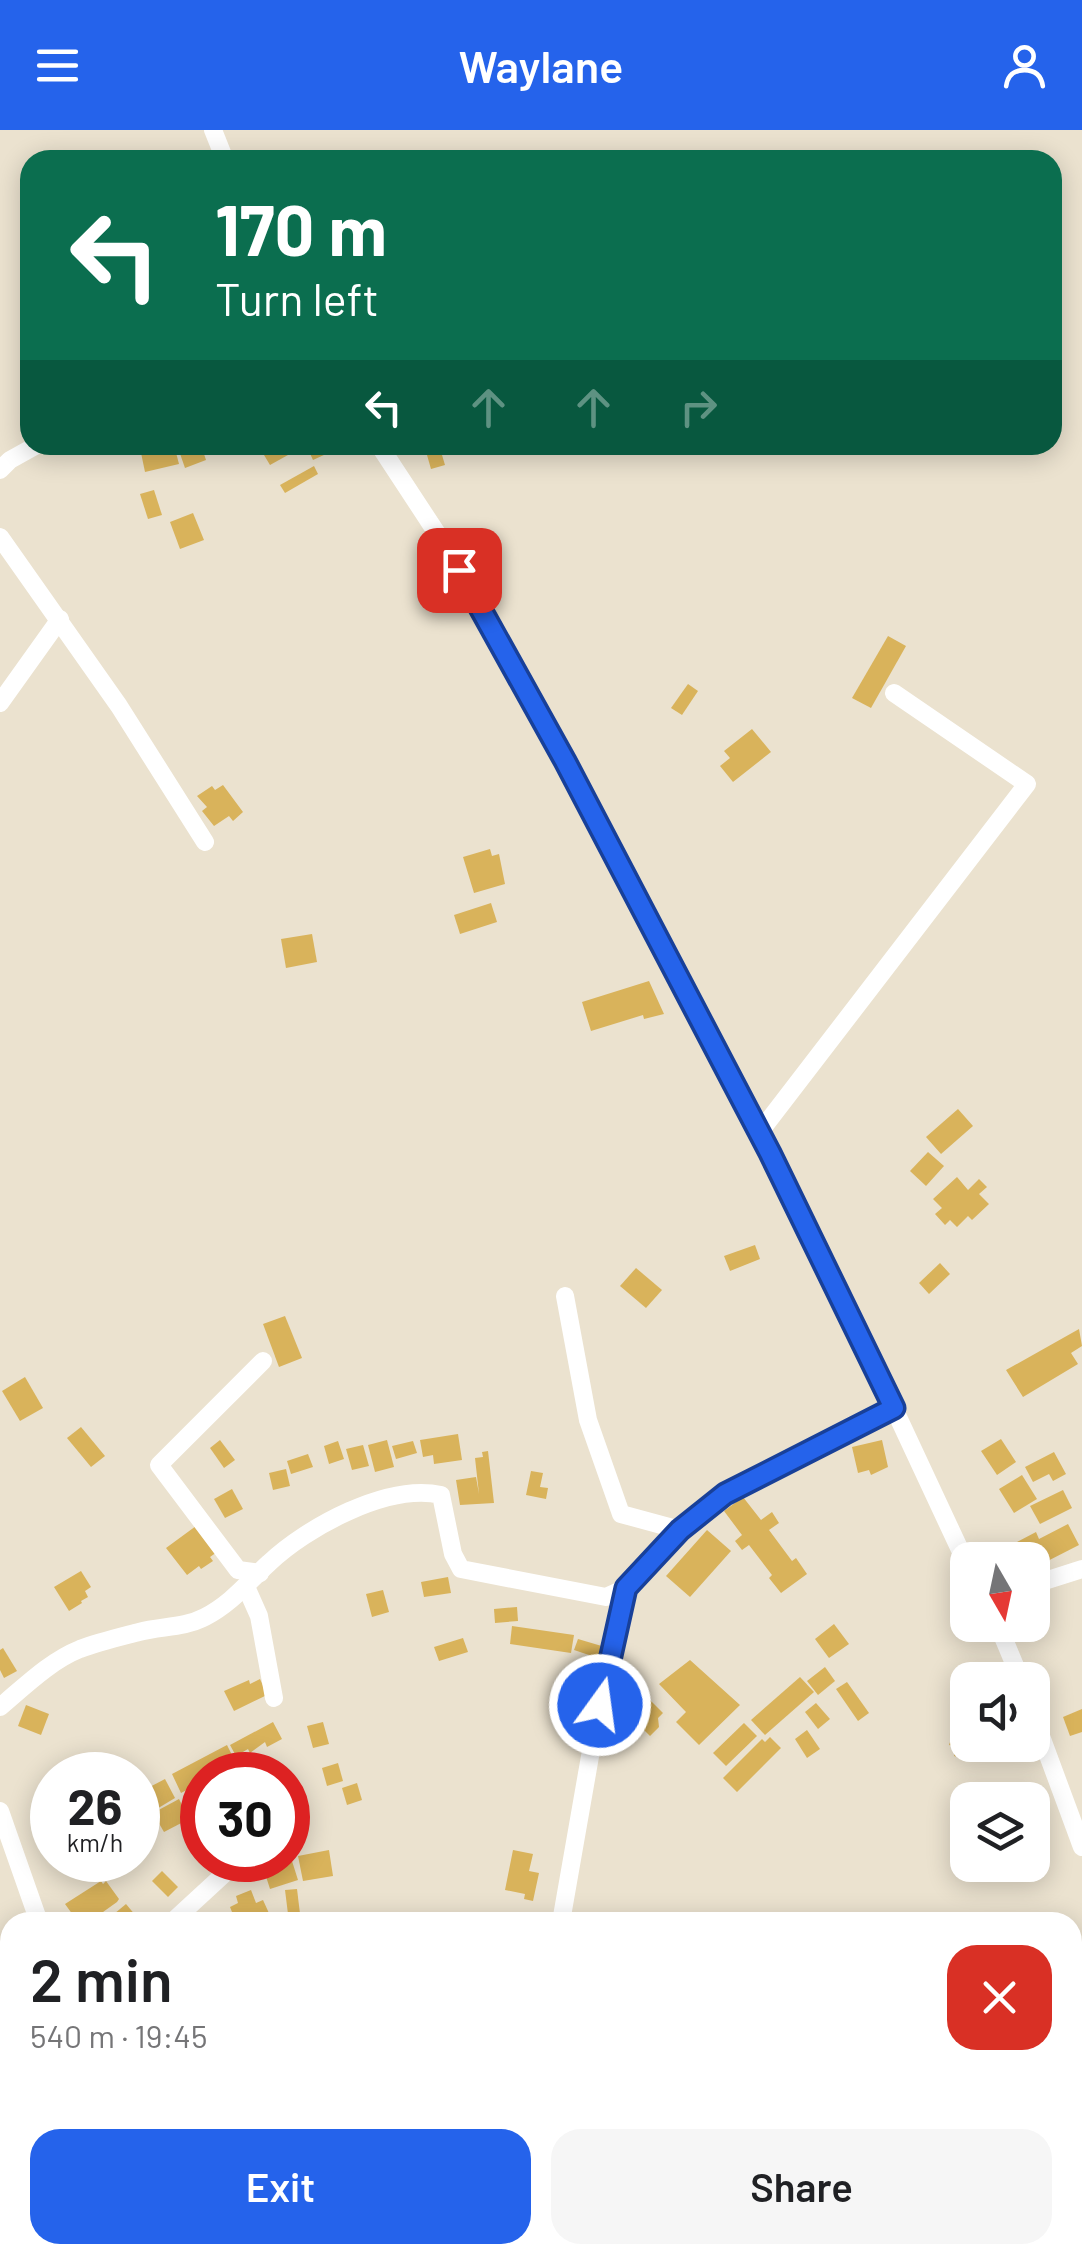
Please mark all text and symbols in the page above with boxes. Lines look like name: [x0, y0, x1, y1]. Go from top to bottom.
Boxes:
icon: menu: [30, 38, 85, 93]
text: Waylane: [459, 38, 623, 92]
icon: person: [997, 38, 1052, 93]
text: 170 m: [215, 186, 387, 270]
icon: left: [50, 190, 180, 320]
text: Turn left: [215, 271, 379, 325]
icon: left: [356, 380, 411, 435]
icon: ahead: [461, 380, 516, 435]
icon: ahead: [566, 380, 621, 435]
icon: right: [671, 380, 726, 435]
pin: [417, 528, 502, 613]
icon: arrive: [432, 543, 487, 598]
north arrow: [950, 1542, 1050, 1642]
map controls: [950, 1542, 1050, 1882]
position arrow: [548, 1653, 652, 1757]
button: sound: [950, 1662, 1050, 1762]
speed limit sign: 30: [180, 1752, 310, 1882]
text: 26: [68, 1775, 122, 1835]
button: layers: [950, 1782, 1050, 1882]
text: km/h: [67, 1827, 123, 1857]
text: 2 min: [30, 1942, 173, 2014]
button: close: [947, 1945, 1052, 2050]
text: 540 m · 19:45: [30, 2016, 207, 2054]
button: Exit: [30, 2129, 531, 2244]
button: Share: [551, 2129, 1052, 2244]

